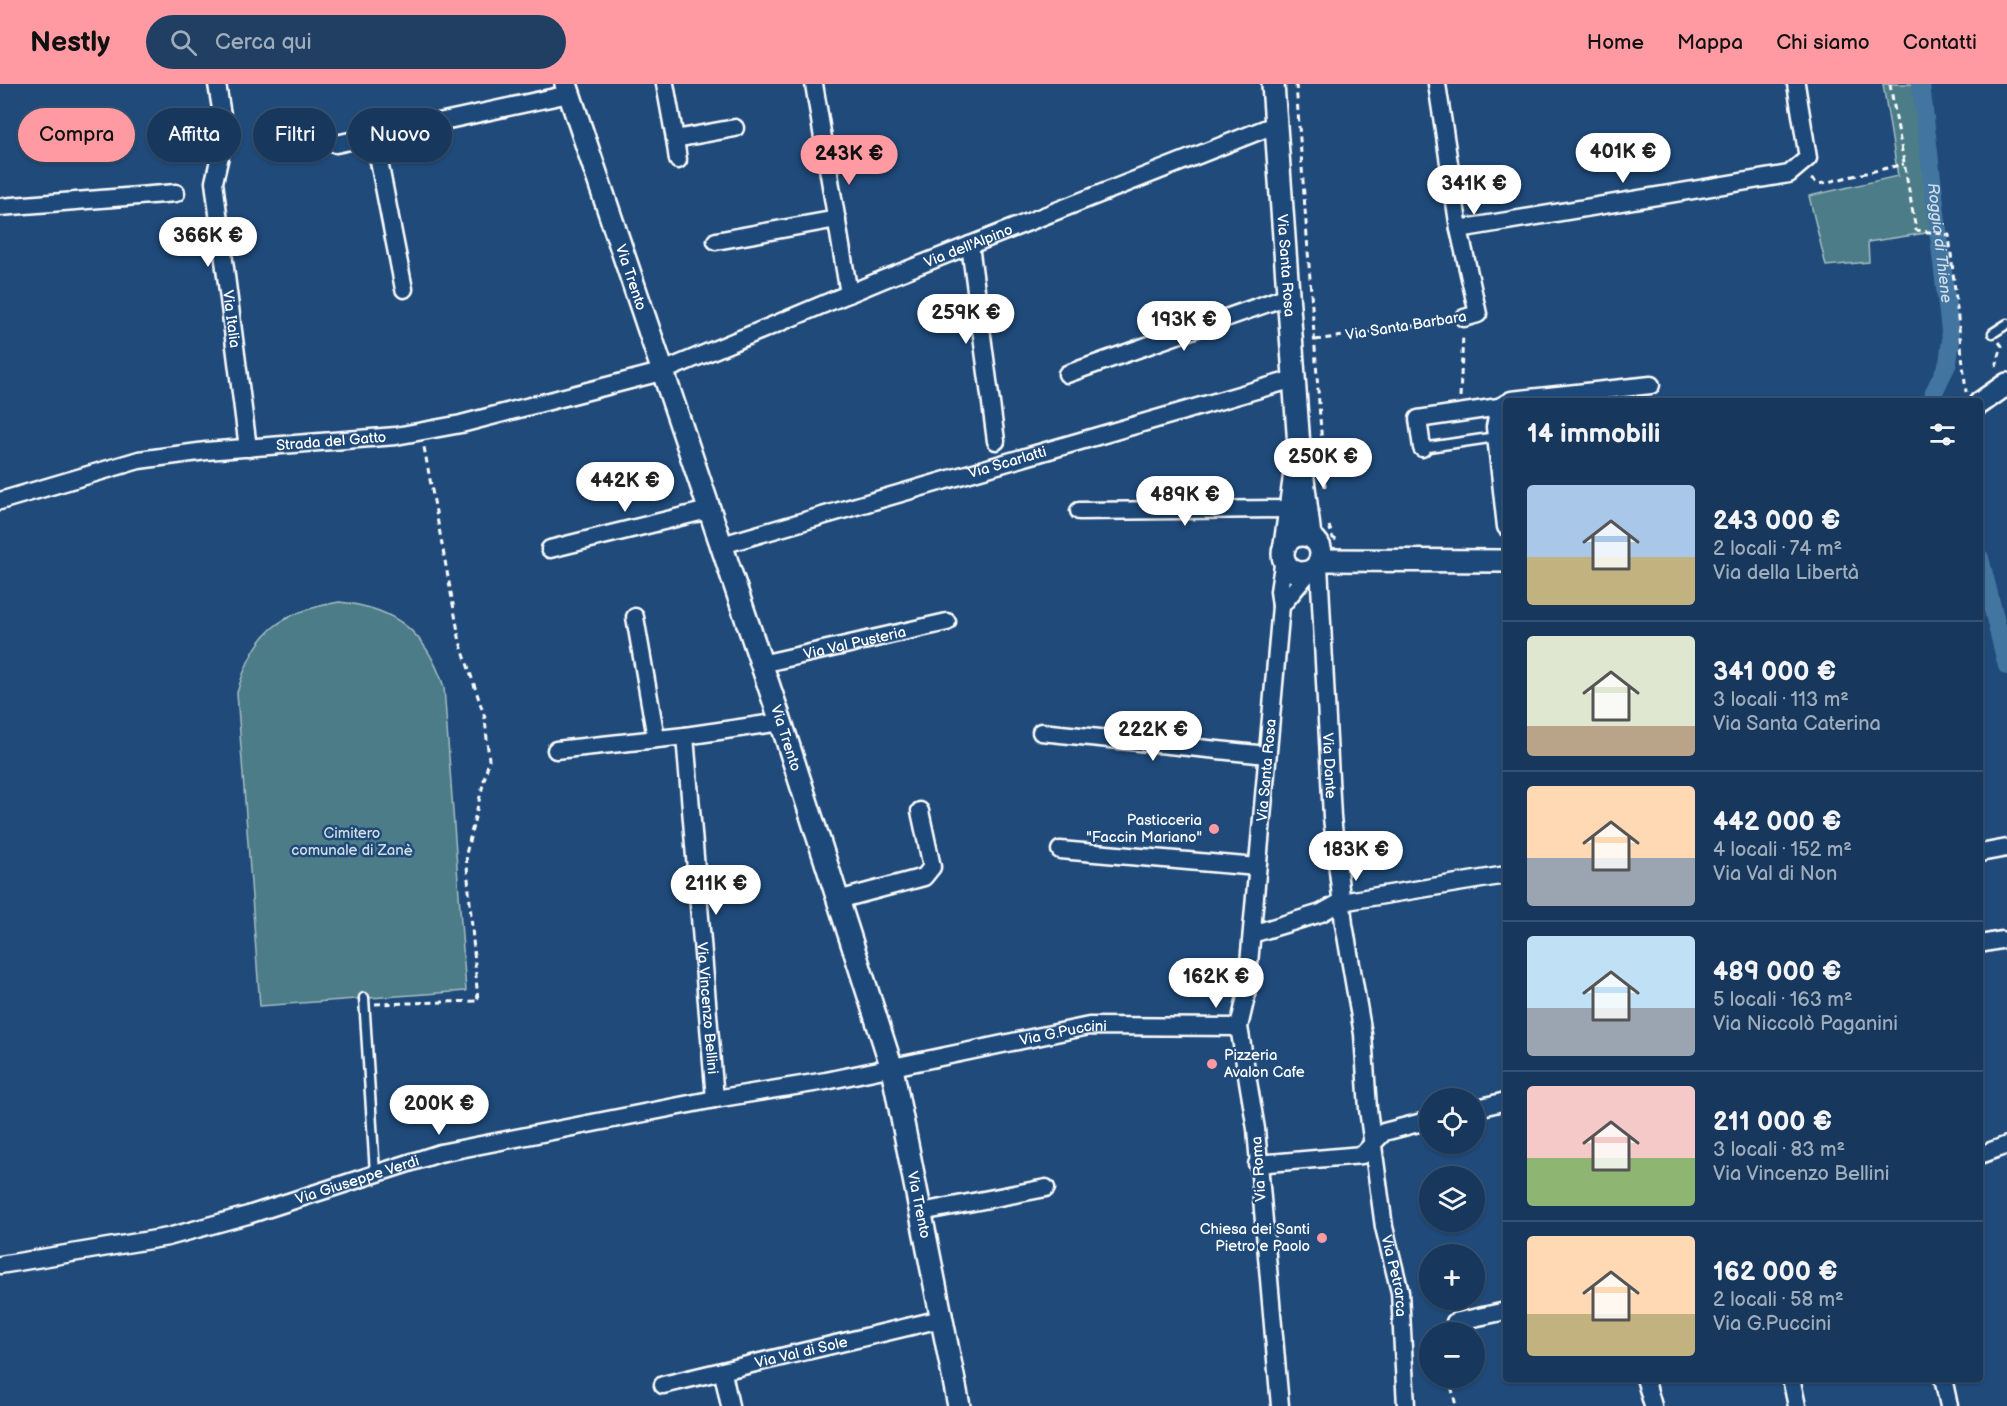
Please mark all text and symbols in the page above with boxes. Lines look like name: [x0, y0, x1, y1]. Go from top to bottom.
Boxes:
search box: [146, 15, 566, 69]
text: Nestly: [30, 26, 110, 59]
icon: search: [167, 26, 200, 59]
text: Cerca qui: [215, 29, 312, 56]
text: Home: [1587, 30, 1644, 55]
text: Mappa: [1677, 30, 1743, 55]
text: Chi siamo: [1776, 30, 1870, 55]
text: Contatti: [1903, 30, 1977, 55]
chip: Compra: [18, 108, 135, 162]
chip: Affitta: [147, 108, 241, 162]
chip: Filtri: [253, 108, 336, 162]
chip: Nuovo: [348, 108, 452, 162]
pin: 401K €: [1574, 133, 1672, 184]
pin: 243K €: [800, 135, 898, 186]
text: 401K €: [1590, 140, 1656, 164]
text: 243K €: [815, 142, 883, 166]
pin: 341K €: [1425, 165, 1523, 216]
text: 341K €: [1441, 172, 1507, 196]
water label: Roggia di Thiene: [1923, 182, 1956, 304]
street label: Via Santa Rosa: [1273, 213, 1299, 318]
pin: 366K €: [159, 217, 257, 268]
street label: Via dell'Alpino: [921, 220, 1015, 272]
text: 366K €: [173, 224, 243, 248]
street label: Via Trento: [611, 242, 651, 313]
street label: Via Italia: [218, 289, 245, 349]
pin: 259K €: [917, 294, 1015, 345]
text: 259K €: [931, 301, 1001, 325]
pin: 193K €: [1135, 301, 1233, 352]
street label: Via Santa Barbara: [1344, 307, 1468, 345]
text: 193K €: [1151, 308, 1217, 332]
icon: filters: [1926, 418, 1959, 451]
text: 14 immobili: [1527, 419, 1660, 450]
street label: Strada del Gatto: [275, 427, 387, 455]
pin: 250K €: [1274, 438, 1372, 489]
street label: Via Scarlatti: [966, 442, 1049, 483]
text: 250K €: [1288, 445, 1358, 469]
pin: 442K €: [576, 462, 674, 513]
text: 442K €: [590, 469, 660, 493]
pin: 489K €: [1136, 476, 1234, 527]
text: 489K €: [1150, 483, 1220, 507]
text: 243 000 €: [1713, 506, 1840, 537]
icon: home: [1575, 509, 1647, 581]
text: 2 locali · 74 m²: [1713, 537, 1842, 561]
text: Via della Libertà: [1713, 561, 1859, 585]
street label: Via Val Pusteria: [801, 622, 908, 664]
text: 341 000 €: [1713, 657, 1836, 688]
icon: home: [1575, 660, 1647, 732]
text: 3 locali · 113 m²: [1713, 688, 1849, 712]
street label: Via Trento: [766, 702, 806, 773]
pin: 222K €: [1104, 711, 1202, 762]
text: Via Santa Caterina: [1713, 712, 1881, 736]
text: 222K €: [1118, 718, 1188, 742]
street label: Via Santa Rosa: [1252, 718, 1280, 822]
street label: Via Dante: [1318, 732, 1341, 799]
text: 442 000 €: [1713, 807, 1841, 838]
icon: home: [1575, 810, 1647, 882]
place label: Pasticceria "Faccin Mariano": [1086, 811, 1202, 847]
marker: Pasticceria "Faccin Mariano": [1207, 822, 1221, 836]
park label: Cimitero comunale di Zanè: [291, 824, 413, 860]
pin: 183K €: [1307, 831, 1405, 882]
text: 183K €: [1323, 838, 1389, 862]
text: 4 locali · 152 m²: [1713, 838, 1852, 862]
text: Via Val di Non: [1713, 862, 1837, 886]
pin: 211K €: [667, 865, 765, 916]
text: 211K €: [685, 872, 747, 896]
street label: Via Vincenzo Bellini: [693, 941, 722, 1075]
text: 489 000 €: [1713, 957, 1841, 988]
pin: 162K €: [1167, 958, 1265, 1009]
icon: home: [1575, 960, 1647, 1032]
text: 162K €: [1183, 965, 1249, 989]
text: 5 locali · 163 m²: [1713, 988, 1853, 1012]
text: Via Niccolò Paganini: [1713, 1012, 1898, 1036]
street label: Via G.Puccini: [1018, 1016, 1107, 1050]
place label: Pizzeria Avalon Cafe: [1224, 1046, 1305, 1082]
marker: Pizzeria Avalon Cafe: [1205, 1057, 1219, 1071]
pin: 200K €: [390, 1085, 488, 1136]
map controls: [1419, 1088, 1485, 1388]
button: locate: [1419, 1088, 1485, 1154]
text: 200K €: [404, 1092, 474, 1116]
text: 211 000 €: [1713, 1107, 1832, 1138]
icon: home: [1575, 1110, 1647, 1182]
street label: Via Roma: [1247, 1136, 1271, 1202]
text: 3 locali · 83 m²: [1713, 1138, 1845, 1162]
street label: Via Giuseppe Verdi: [293, 1151, 421, 1209]
text: Via Vincenzo Bellini: [1713, 1162, 1889, 1186]
button: layers: [1419, 1166, 1485, 1232]
street label: Via Trento: [903, 1169, 935, 1240]
place label: Chiesa dei Santi Pietro e Paolo: [1200, 1220, 1310, 1256]
marker: Chiesa dei Santi Pietro e Paolo: [1315, 1231, 1329, 1245]
street label: Via Petrarca: [1377, 1233, 1411, 1317]
button: +: [1419, 1244, 1485, 1310]
text: 162 000 €: [1713, 1257, 1838, 1288]
icon: home: [1575, 1260, 1647, 1332]
text: 2 locali · 58 m²: [1713, 1288, 1844, 1312]
text: Via G.Puccini: [1713, 1312, 1831, 1336]
button: −: [1419, 1322, 1485, 1388]
street label: Via Val di Sole: [753, 1332, 849, 1372]

